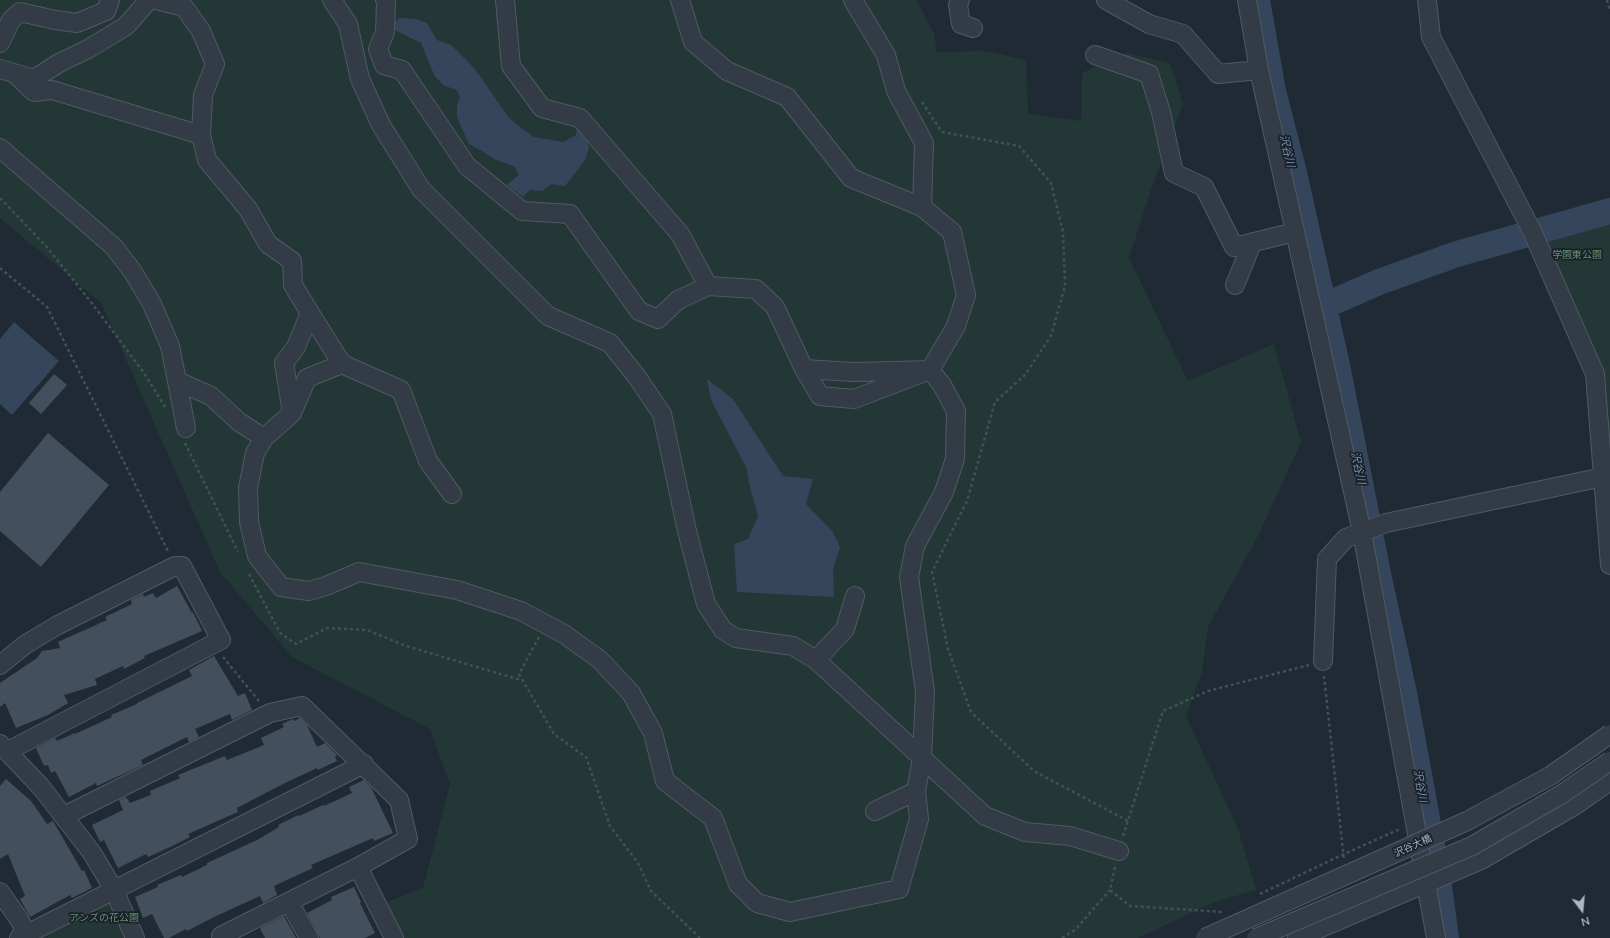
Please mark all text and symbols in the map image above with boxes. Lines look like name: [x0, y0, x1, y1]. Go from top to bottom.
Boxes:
water label: 沢谷川: [1277, 133, 1297, 169]
park label: 学園東公園: [1552, 249, 1602, 261]
water label: 沢谷川: [1348, 450, 1368, 486]
water label: 沢谷川: [1411, 769, 1429, 803]
street label: 沢谷大橋: [1392, 832, 1434, 860]
north arrow: [1562, 890, 1602, 930]
park label: アンズの花公園: [69, 912, 139, 924]
text: N: [1579, 914, 1591, 929]

